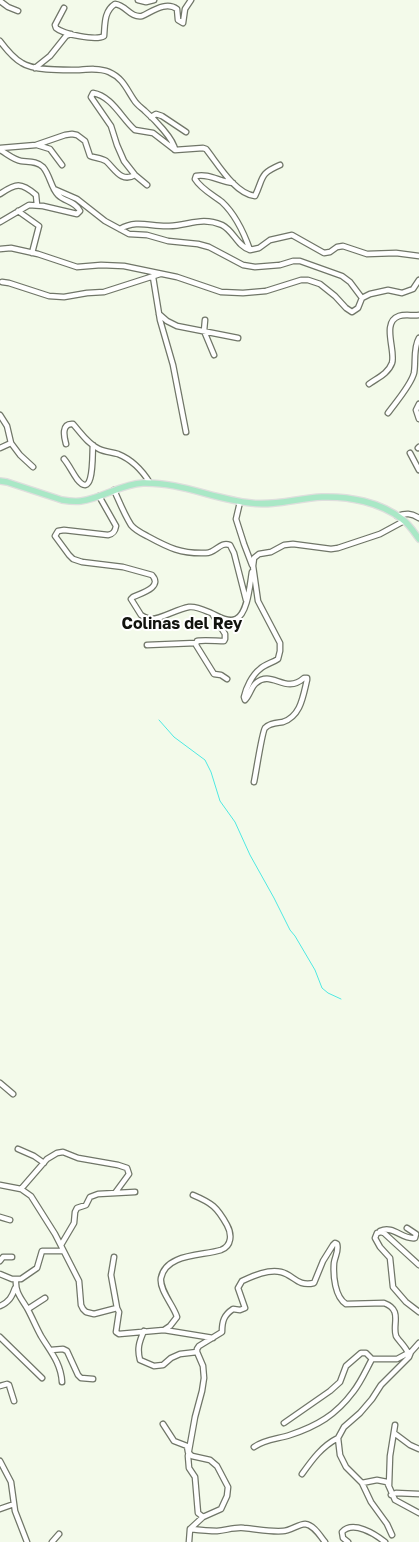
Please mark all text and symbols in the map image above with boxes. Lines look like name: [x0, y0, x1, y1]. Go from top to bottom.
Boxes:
district label: Colinas del Rey: [122, 614, 242, 634]

